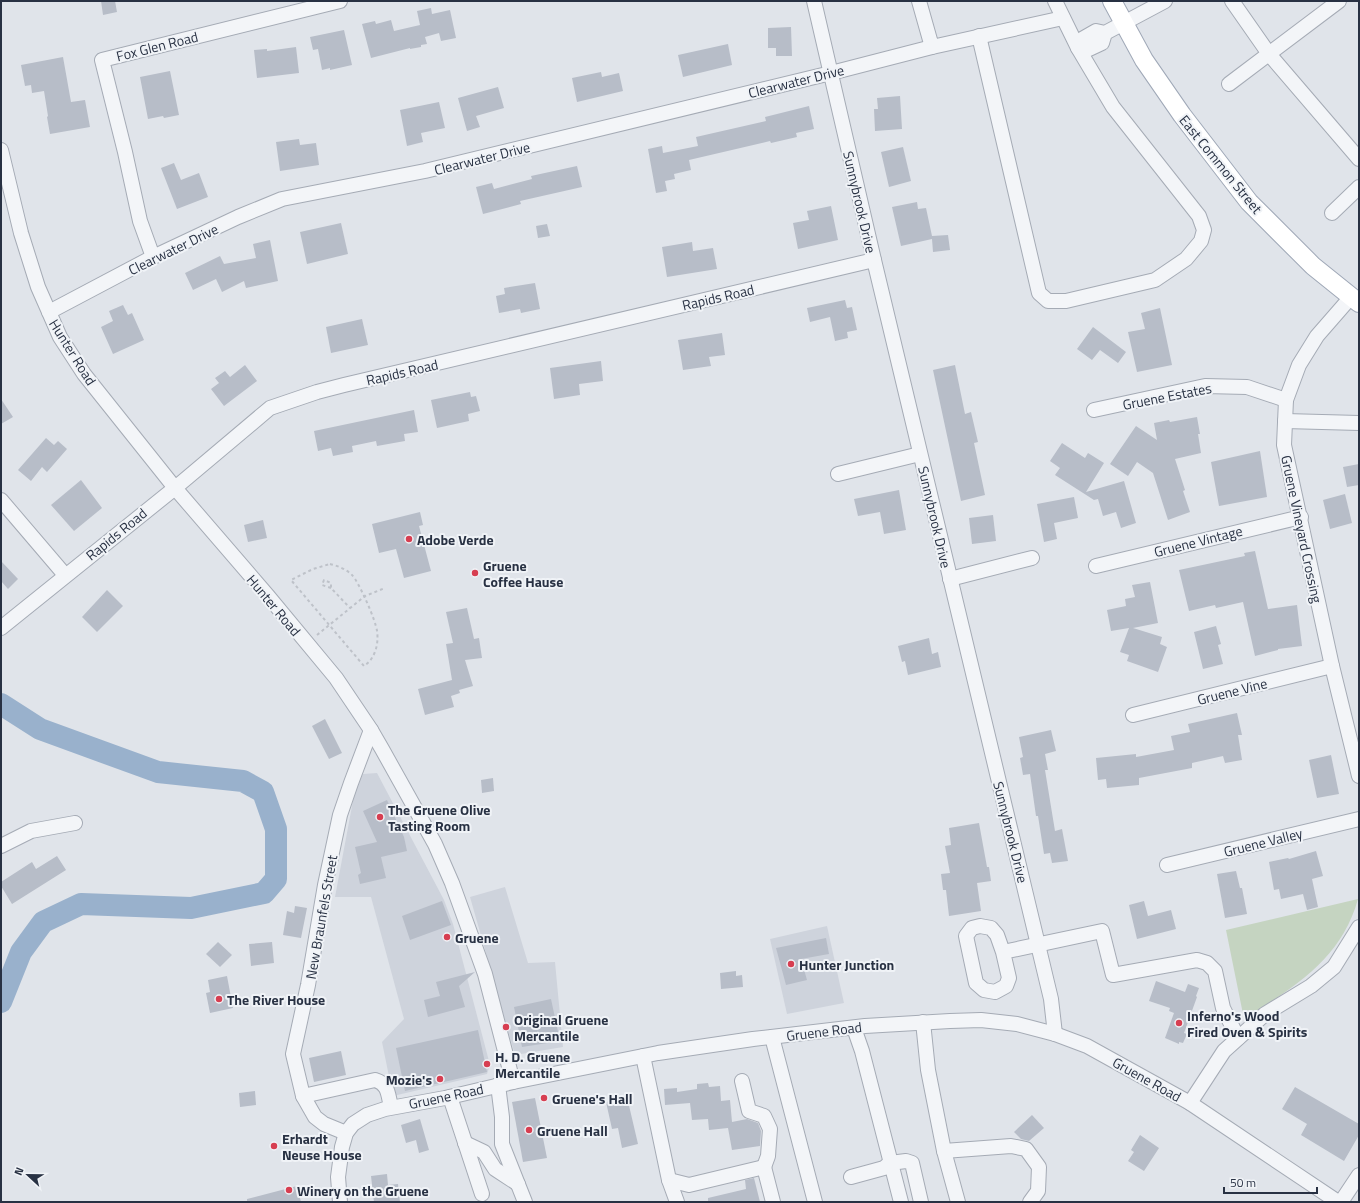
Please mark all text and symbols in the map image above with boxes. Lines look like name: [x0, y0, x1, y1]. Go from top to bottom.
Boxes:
street label: Fox Glen Road: [114, 26, 200, 66]
street label: Clearwater Drive: [746, 59, 846, 103]
street label: East Common Street: [1175, 110, 1267, 218]
street label: Clearwater Drive: [432, 136, 532, 180]
street label: Sunnybrook Drive: [838, 149, 882, 255]
street label: Clearwater Drive: [124, 218, 222, 280]
street label: Rapids Road: [680, 279, 756, 315]
street label: Hunter Road: [44, 315, 102, 389]
street label: Rapids Road: [364, 354, 440, 390]
street label: Gruene Estates: [1121, 377, 1213, 415]
street label: Gruene Vineyard Crossing: [1276, 453, 1328, 605]
street label: Sunnybrook Drive: [913, 464, 957, 570]
street label: Rapids Road: [81, 503, 151, 565]
street label: Gruene Vintage: [1152, 520, 1244, 562]
place label: Adobe Verde: [417, 529, 494, 550]
marker: Adobe Verde: [404, 534, 414, 544]
place label: Gruene Coffee Hause: [483, 555, 563, 592]
marker: Gruene Coffee Hause: [470, 568, 480, 578]
street label: Hunter Road: [242, 570, 306, 640]
street label: Gruene Vine: [1195, 672, 1269, 710]
street label: Sunnybrook Drive: [988, 779, 1034, 885]
place label: The Gruene Olive Tasting Room: [388, 799, 490, 836]
marker: The Gruene Olive Tasting Room: [375, 812, 385, 822]
street label: Gruene Valley: [1221, 822, 1305, 862]
street label: New Braunfels Street: [300, 853, 342, 981]
place label: Gruene: [455, 927, 499, 948]
marker: Gruene: [442, 932, 452, 942]
place label: Hunter Junction: [799, 954, 894, 975]
marker: Hunter Junction: [786, 959, 796, 969]
place label: The River House: [227, 989, 325, 1010]
marker: The River House: [214, 994, 224, 1004]
place label: Inferno's Wood Fired Oven & Spirits: [1187, 1005, 1308, 1042]
place label: Original Gruene Mercantile: [514, 1009, 608, 1046]
street label: Gruene Road: [785, 1016, 863, 1046]
marker: Inferno's Wood Fired Oven & Spirits: [1174, 1018, 1184, 1028]
marker: Original Gruene Mercantile: [501, 1022, 511, 1032]
place label: H. D. Gruene Mercantile: [495, 1046, 570, 1083]
street label: Gruene Road: [1109, 1051, 1185, 1107]
marker: H. D. Gruene Mercantile: [482, 1059, 492, 1069]
place label: Mozie's: [386, 1069, 432, 1090]
marker: Mozie's: [435, 1074, 445, 1084]
street label: Gruene Road: [407, 1078, 485, 1114]
place label: Gruene's Hall: [552, 1088, 633, 1109]
marker: Gruene's Hall: [539, 1093, 549, 1103]
place label: Gruene Hall: [537, 1120, 608, 1141]
marker: Gruene Hall: [524, 1125, 534, 1135]
place label: Erhardt Neuse House: [282, 1128, 362, 1165]
marker: Erhardt Neuse House: [269, 1141, 279, 1151]
north arrow: [8, 1155, 48, 1195]
text: N: [10, 1165, 28, 1178]
scale bar: [1224, 1169, 1317, 1195]
text: 50 m: [1230, 1173, 1256, 1192]
place label: Winery on the Gruene: [297, 1180, 429, 1201]
marker: Winery on the Gruene: [284, 1185, 294, 1195]

